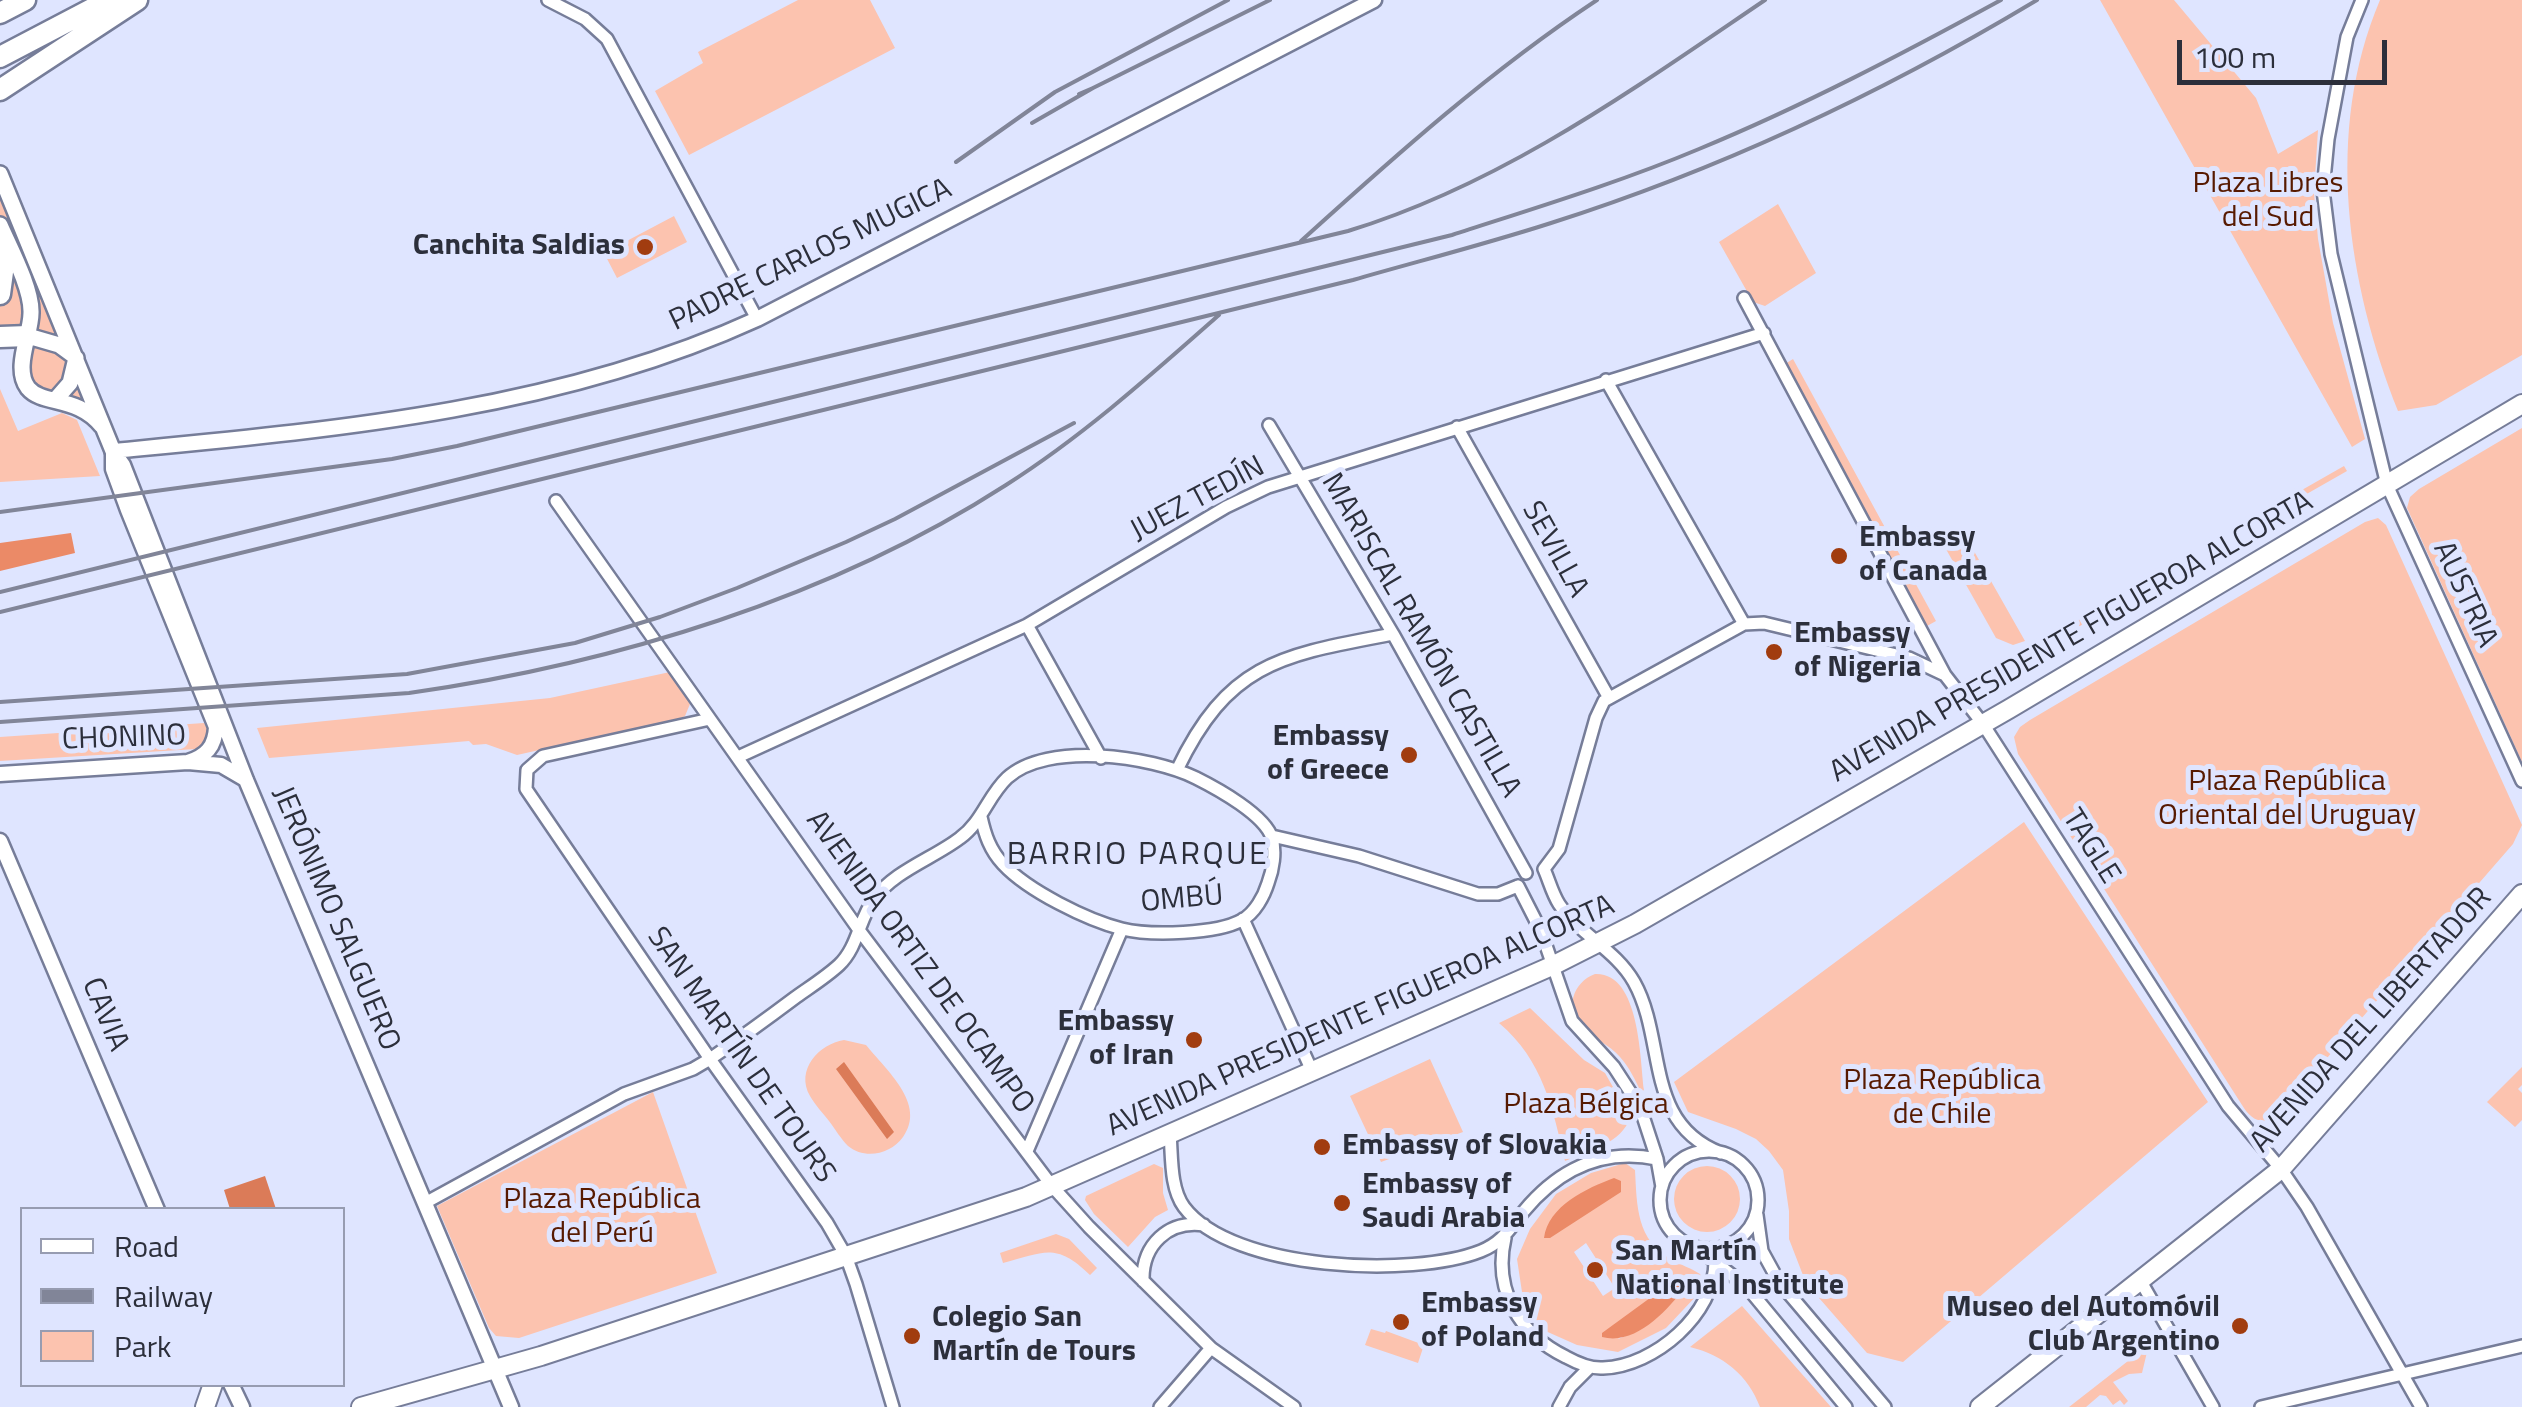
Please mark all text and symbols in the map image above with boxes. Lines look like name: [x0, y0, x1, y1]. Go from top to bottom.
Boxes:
scale bar: [2182, 20, 2392, 82]
text: 100 m: [2194, 34, 2276, 80]
park label: Plaza Libres del Sud: [2193, 167, 2343, 238]
street label: PADRE CARLOS MUGICA: [664, 172, 958, 340]
place label: Canchita Saldias: [413, 229, 625, 265]
marker: Canchita Saldias: [634, 236, 656, 258]
street label: JUEZ TEDÍN: [1125, 450, 1271, 550]
street label: MARISCAL RAMÓN CASTILLA: [1312, 467, 1528, 805]
street label: AVENIDA PRESIDENTE FIGUEROA ALCORTA: [1824, 484, 2320, 792]
street label: SEVILLA: [1513, 496, 1595, 604]
place label: Embassy of Canada: [1859, 521, 1988, 592]
street label: AUSTRIA: [2424, 536, 2504, 654]
marker: Embassy of Canada: [1828, 545, 1850, 567]
place label: Embassy of Nigeria: [1794, 617, 1921, 688]
marker: Embassy of Nigeria: [1763, 641, 1785, 663]
street label: CHONINO: [61, 719, 187, 759]
place label: Embassy of Greece: [1267, 720, 1389, 790]
marker: Embassy of Greece: [1398, 744, 1420, 766]
park label: Plaza República Oriental del Uruguay: [2158, 765, 2416, 836]
street label: JERÓNIMO SALGUERO: [263, 782, 407, 1056]
street label: TAGLE: [2053, 803, 2127, 891]
street label: AVENIDA ORTIZ DE OCAMPO: [797, 805, 1041, 1121]
district label: BARRIO PARQUE: [1007, 837, 1269, 875]
street label: OMBÚ: [1139, 878, 1225, 922]
street label: AVENIDA DEL LIBERTADOR: [2244, 881, 2500, 1161]
street label: AVENIDA PRESIDENTE FIGUEROA ALCORTA: [1102, 888, 1620, 1146]
street label: SAN MARTÍN DE TOURS: [638, 921, 842, 1191]
street label: CAVIA: [73, 973, 135, 1057]
place label: Embassy of Iran: [1057, 1005, 1174, 1076]
marker: Embassy of Iran: [1183, 1029, 1205, 1051]
park label: Plaza República de Chile: [1843, 1064, 2041, 1134]
park label: Plaza Bélgica: [1503, 1088, 1669, 1124]
place label: Embassy of Slovakia: [1342, 1129, 1607, 1165]
marker: Embassy of Slovakia: [1311, 1136, 1333, 1158]
place label: Embassy of Saudi Arabia: [1362, 1168, 1525, 1238]
park label: Plaza República del Perú: [503, 1183, 701, 1254]
marker: Embassy of Saudi Arabia: [1331, 1192, 1353, 1214]
legend: [20, 1207, 345, 1387]
text: Road: [114, 1223, 179, 1269]
place label: San Martín National Institute: [1615, 1235, 1844, 1306]
marker: San Martín National Institute: [1584, 1259, 1606, 1281]
text: Railway: [114, 1273, 213, 1319]
place label: Embassy of Poland: [1421, 1287, 1544, 1358]
place label: Museo del Automóvil Club Argentino: [1946, 1291, 2220, 1362]
place label: Colegio San Martín de Tours: [932, 1301, 1136, 1372]
marker: Embassy of Poland: [1390, 1311, 1412, 1333]
marker: Museo del Automóvil Club Argentino: [2229, 1315, 2251, 1337]
text: Park: [114, 1323, 171, 1369]
marker: Colegio San Martín de Tours: [901, 1325, 923, 1347]

